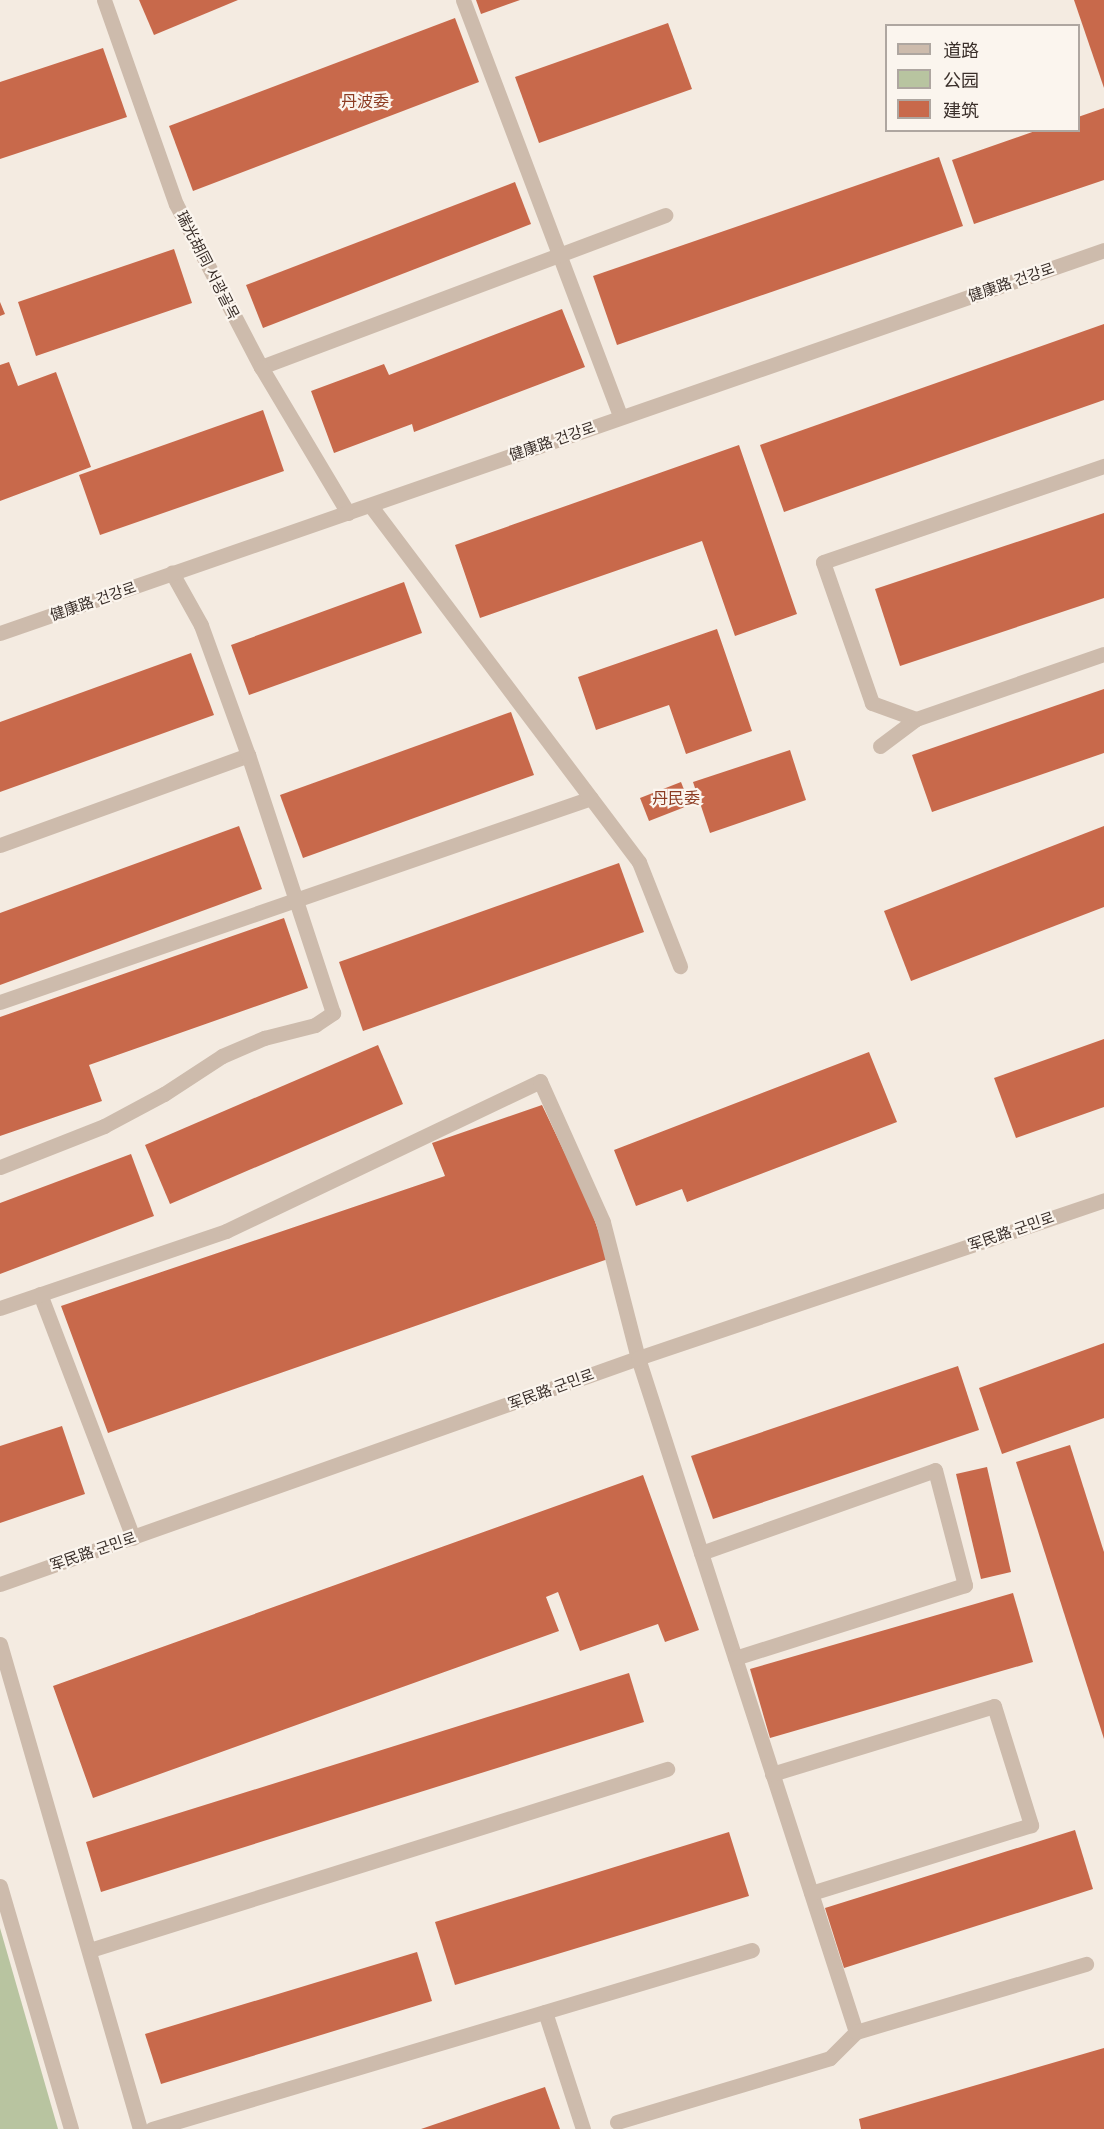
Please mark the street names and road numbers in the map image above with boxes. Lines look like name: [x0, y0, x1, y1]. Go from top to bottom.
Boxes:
street label: 瑞光胡同 서광골목: [173, 208, 243, 322]
street label: 健康路 건강로: [965, 259, 1057, 305]
street label: 健康路 건강로: [506, 418, 598, 464]
street label: 健康路 건강로: [47, 578, 139, 624]
street label: 军民路 군민로: [965, 1208, 1057, 1254]
street label: 军民路 군민로: [506, 1365, 596, 1413]
street label: 军民路 군민로: [47, 1528, 139, 1574]

